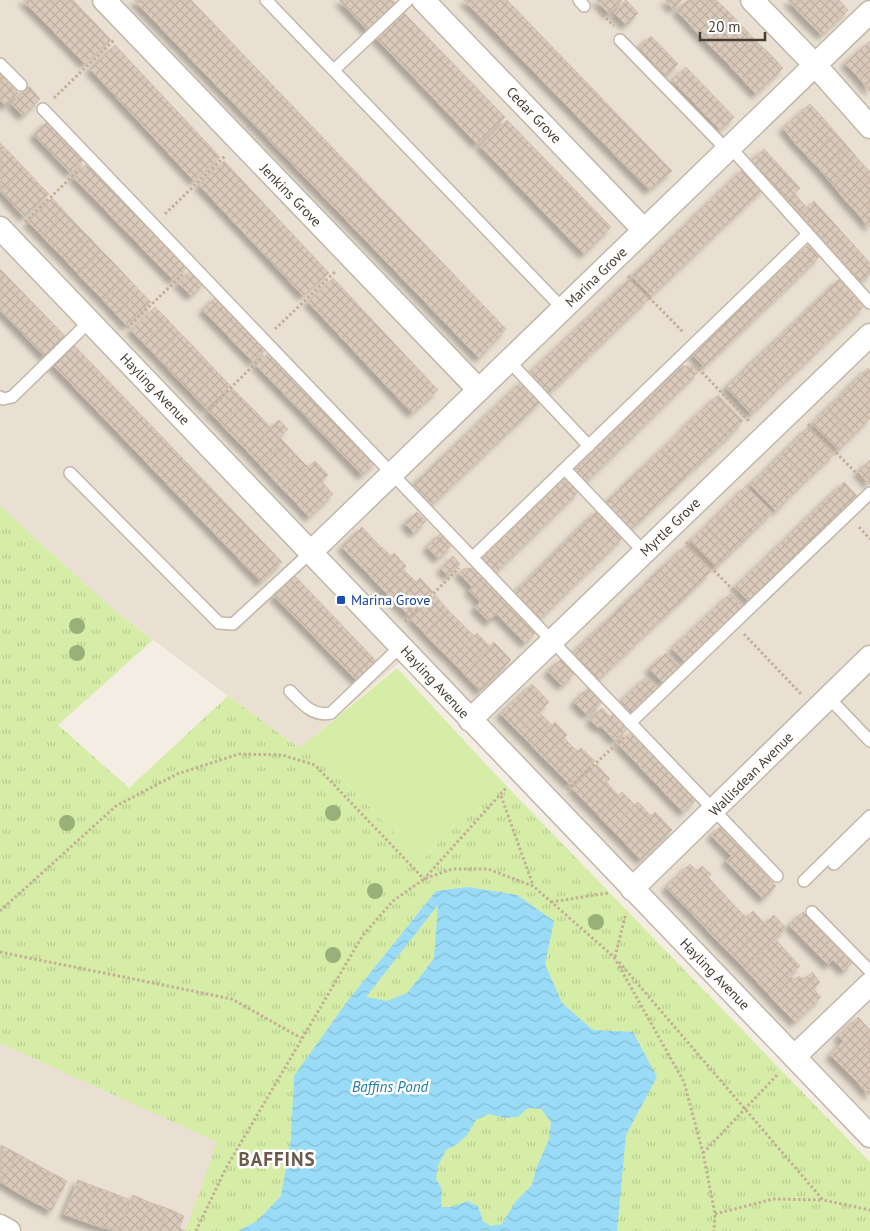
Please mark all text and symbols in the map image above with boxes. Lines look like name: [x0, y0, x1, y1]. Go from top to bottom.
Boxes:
scale bar: [700, 10, 765, 42]
text: 20 m: [708, 17, 741, 36]
street label: Cedar Grove: [503, 83, 565, 147]
street label: Jenkins Grove: [256, 159, 326, 230]
street label: Marina Grove: [561, 243, 631, 311]
street label: Hayling Avenue: [116, 349, 194, 429]
street label: Myrtle Grove: [636, 494, 704, 560]
place label: Marina Grove: [351, 591, 430, 609]
marker: Marina Grove: [335, 594, 347, 606]
street label: Hayling Avenue: [397, 642, 473, 722]
street label: Wallisdean Avenue: [705, 728, 797, 820]
street label: Hayling Avenue: [676, 934, 754, 1014]
water label: Baffins Pond: [352, 1077, 428, 1096]
district label: BAFFINS: [239, 1147, 316, 1171]

